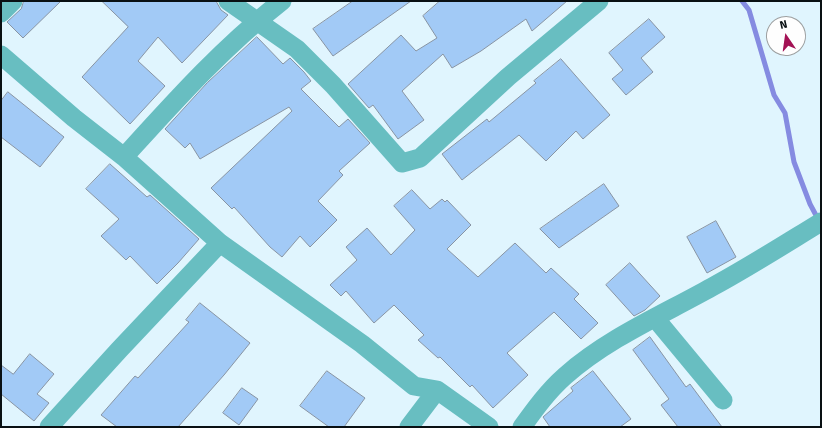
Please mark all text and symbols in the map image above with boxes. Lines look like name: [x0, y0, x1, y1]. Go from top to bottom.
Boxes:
north arrow: [766, 16, 806, 56]
text: N: [778, 18, 788, 32]

